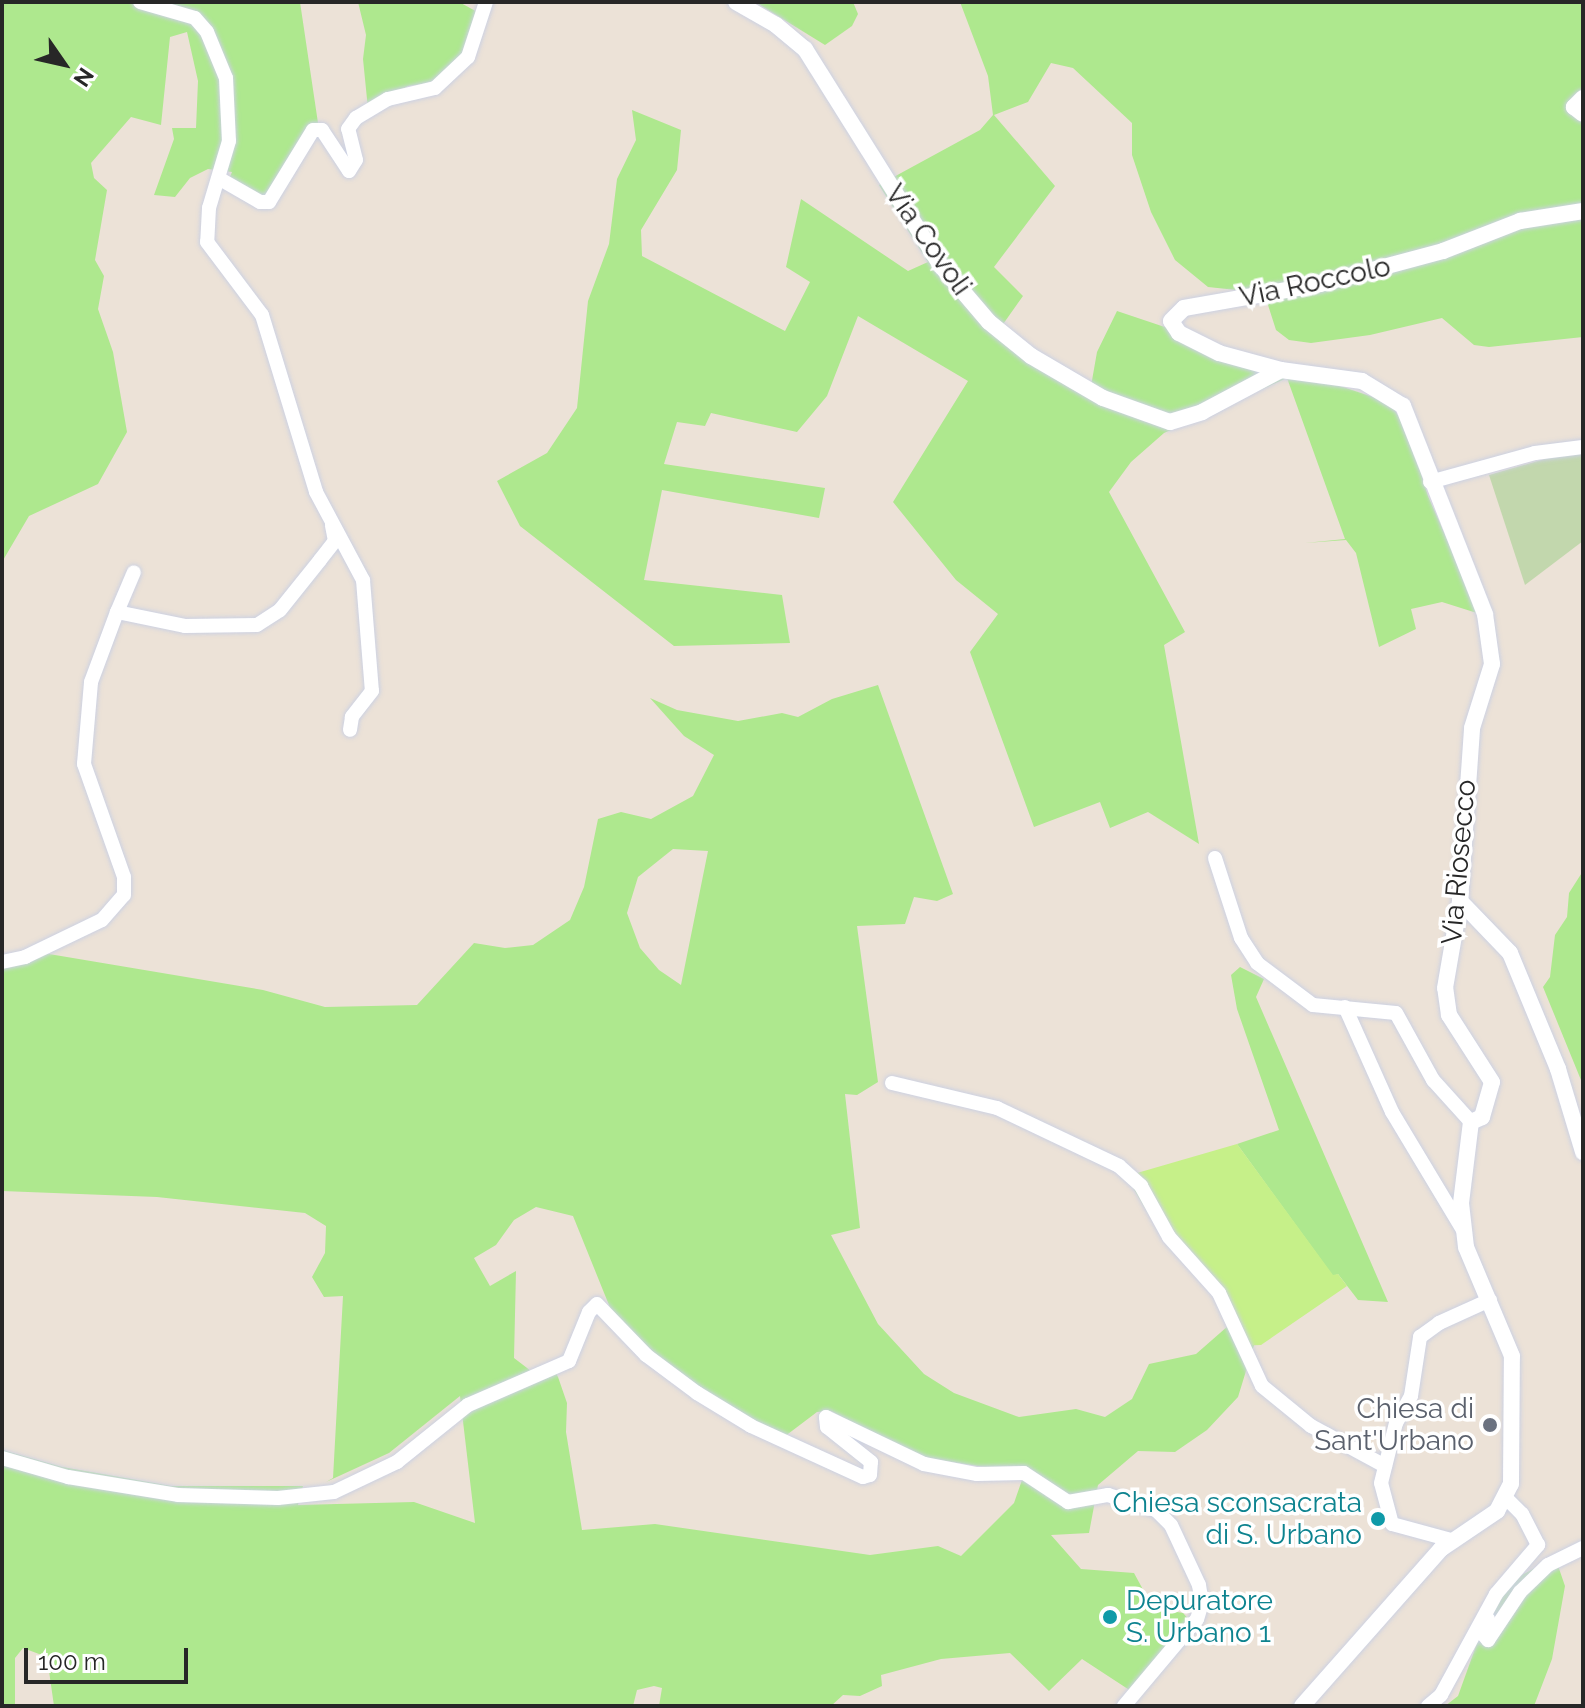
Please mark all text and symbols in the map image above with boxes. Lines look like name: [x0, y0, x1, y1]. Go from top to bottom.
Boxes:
north arrow: [24, 24, 104, 104]
text: N: [68, 63, 99, 92]
street label: Via Covoli: [878, 178, 978, 302]
street label: Via Roccolo: [1236, 250, 1394, 314]
street label: Via Riosecco: [1435, 778, 1483, 946]
place label: Chiesa di Sant'Urbano: [1314, 1392, 1474, 1458]
marker: Chiesa di Sant'Urbano: [1481, 1416, 1499, 1434]
place label: Chiesa sconsacrata di S. Urbano: [1113, 1486, 1362, 1552]
marker: Chiesa sconsacrata di S. Urbano: [1369, 1510, 1387, 1528]
place label: Depuratore S. Urbano 1: [1126, 1584, 1273, 1650]
marker: Depuratore S. Urbano 1: [1101, 1608, 1119, 1626]
scale bar: [28, 1632, 192, 1682]
text: 100 m: [38, 1647, 106, 1676]

